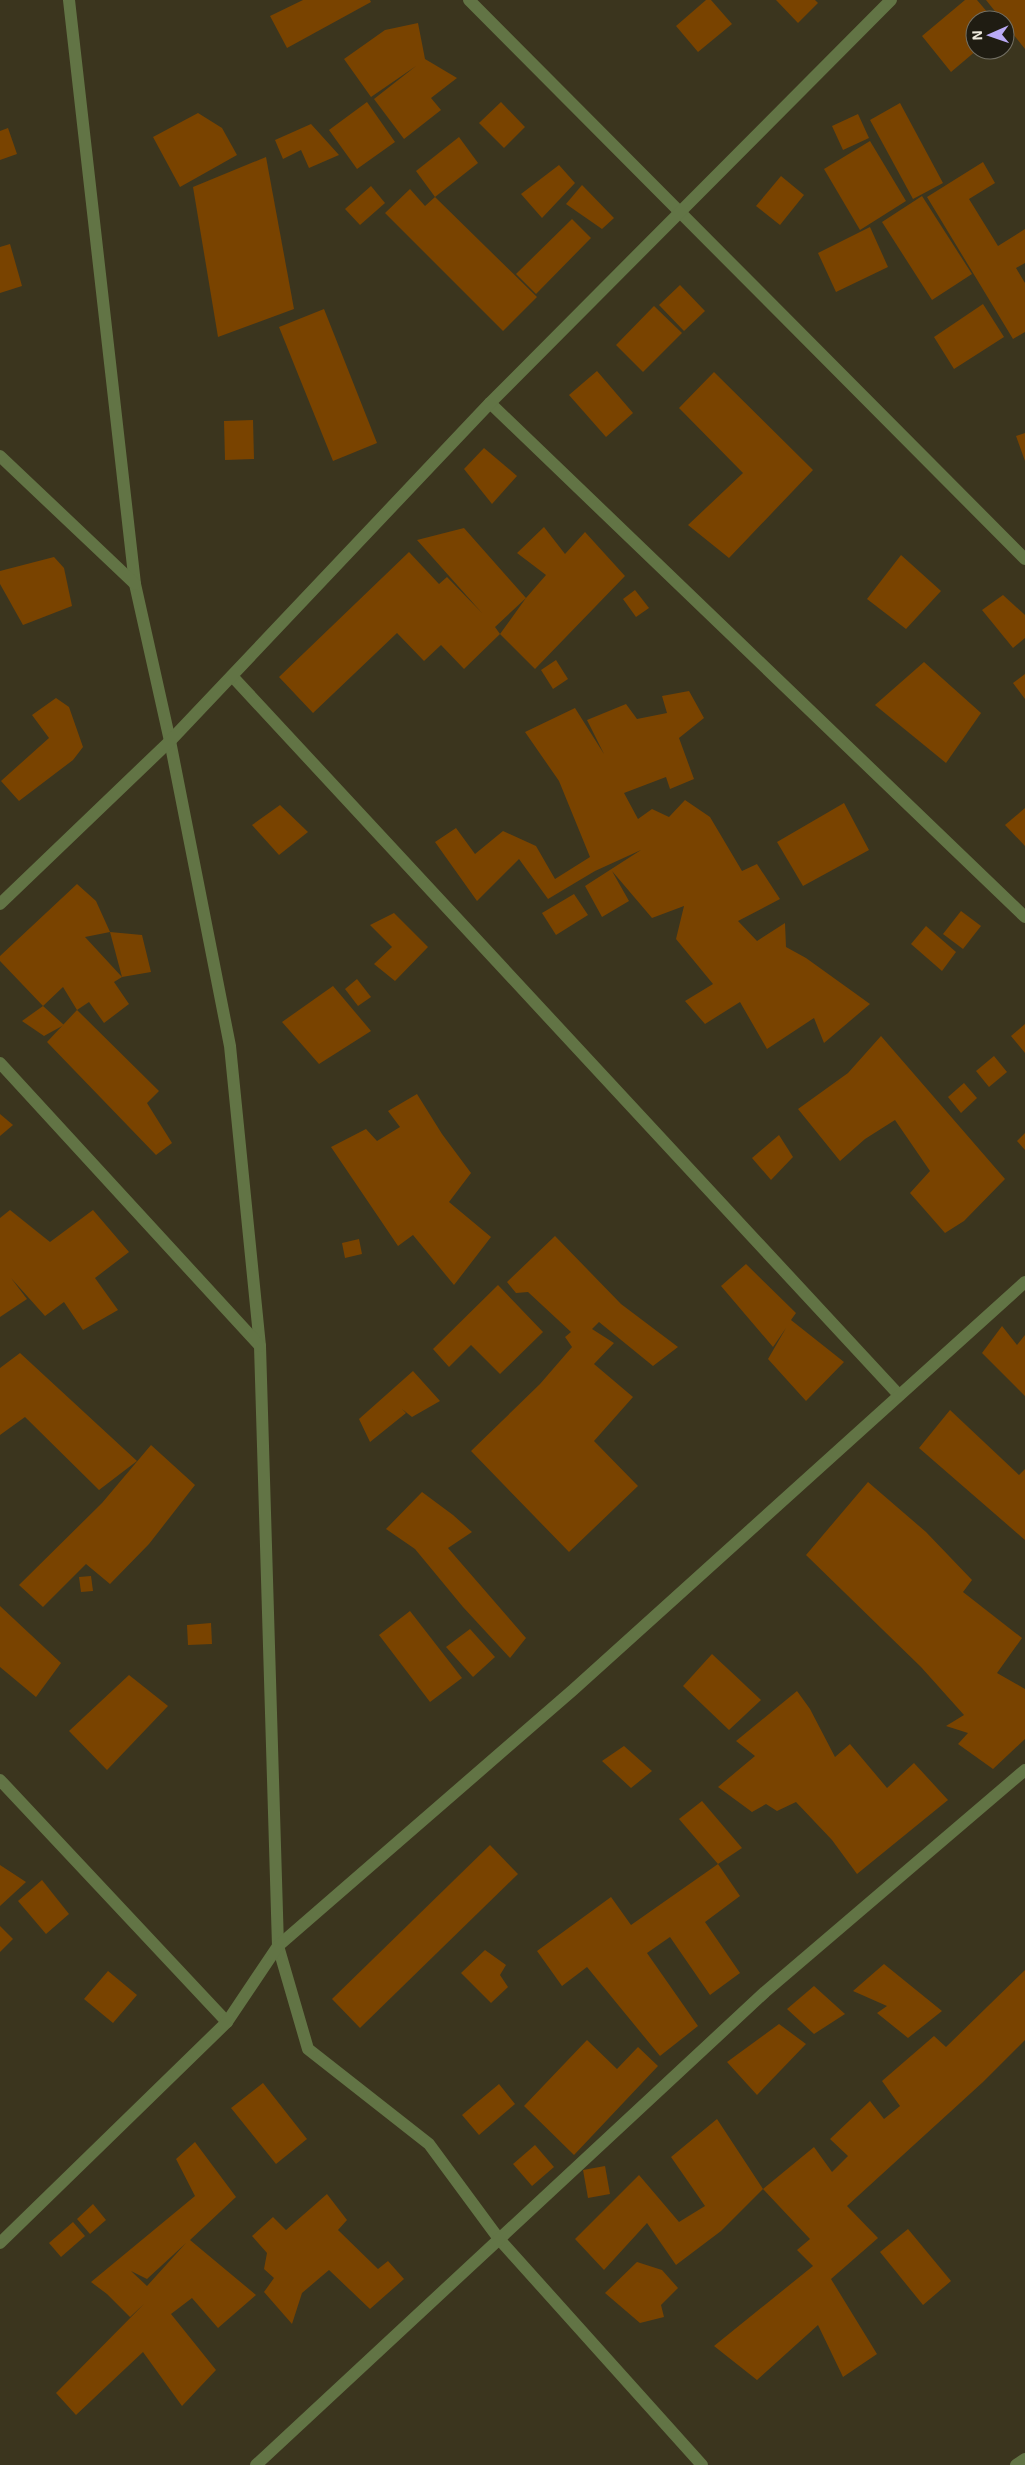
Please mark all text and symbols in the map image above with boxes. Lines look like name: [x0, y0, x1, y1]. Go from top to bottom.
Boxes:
north arrow: [965, 10, 1015, 60]
text: N: [968, 30, 985, 41]

